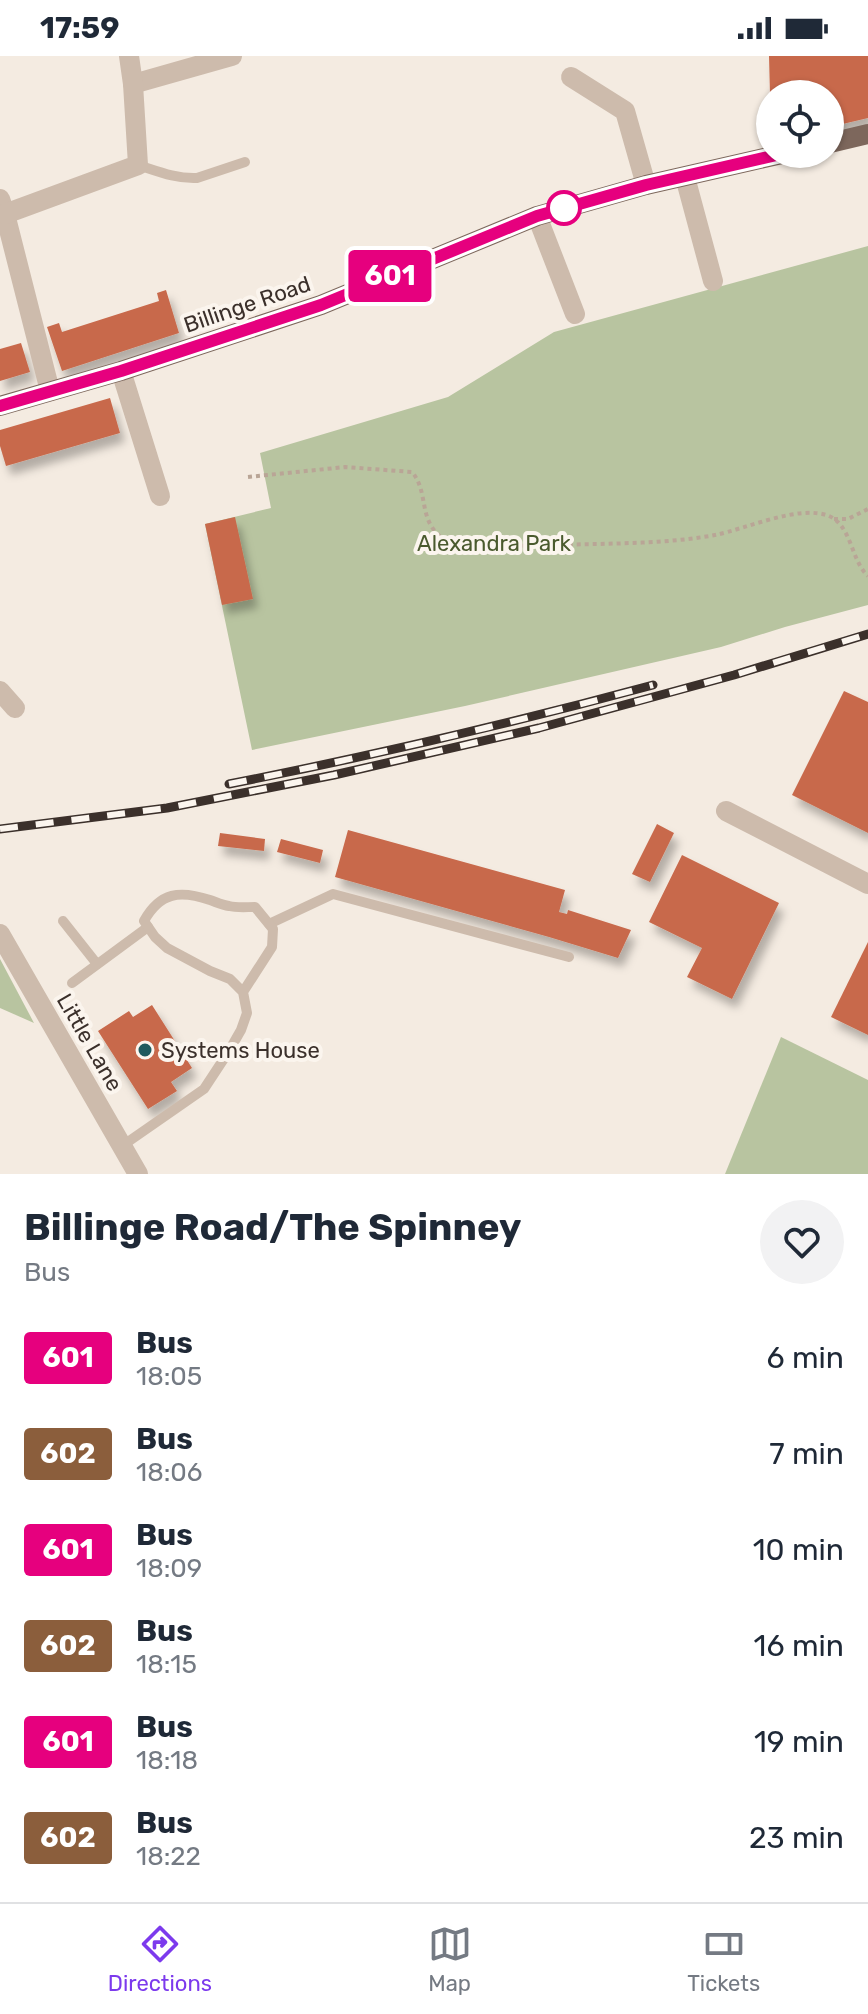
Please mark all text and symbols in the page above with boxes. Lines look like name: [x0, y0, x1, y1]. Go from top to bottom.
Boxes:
text: 17:59: [40, 10, 119, 46]
map controls: [756, 80, 844, 168]
button: locate: [756, 80, 844, 168]
unlabelled marker: [547, 191, 581, 225]
line badge: 601: [344, 250, 436, 302]
text: 601: [364, 259, 416, 292]
street label: Billinge Road: [180, 270, 314, 339]
park label: Alexandra Park: [417, 530, 572, 557]
street label: Little Lane: [51, 989, 128, 1096]
place label: Systems House: [161, 1037, 320, 1064]
marker: Systems House: [136, 1041, 154, 1059]
button: heart: [760, 1200, 844, 1284]
text: Billinge Road/The Spinney: [24, 1204, 521, 1250]
text: Bus: [24, 1257, 70, 1288]
text: Bus: [136, 1325, 193, 1361]
text: 6 min: [766, 1340, 844, 1376]
text: 601: [42, 1341, 94, 1374]
text: 18:05: [136, 1361, 202, 1392]
text: Bus: [136, 1421, 193, 1457]
text: 7 min: [769, 1436, 844, 1472]
text: 602: [40, 1437, 96, 1470]
text: 18:06: [136, 1457, 203, 1488]
text: Bus: [136, 1517, 193, 1553]
text: 10 min: [753, 1532, 844, 1568]
text: 601: [42, 1533, 94, 1566]
text: 18:09: [136, 1553, 202, 1584]
text: Bus: [136, 1613, 193, 1649]
text: 16 min: [754, 1628, 844, 1664]
text: 602: [40, 1629, 96, 1662]
text: 18:15: [136, 1649, 197, 1680]
text: Bus: [136, 1709, 193, 1745]
text: 19 min: [754, 1724, 844, 1760]
text: 601: [42, 1725, 94, 1758]
text: 18:18: [136, 1745, 198, 1776]
text: Bus: [136, 1805, 193, 1841]
text: 23 min: [749, 1820, 844, 1856]
text: 602: [40, 1821, 96, 1854]
text: 18:22: [136, 1841, 201, 1872]
tab: Directions: [108, 1922, 212, 1997]
tab: Map: [428, 1922, 472, 1997]
tab: Tickets: [687, 1922, 760, 1997]

